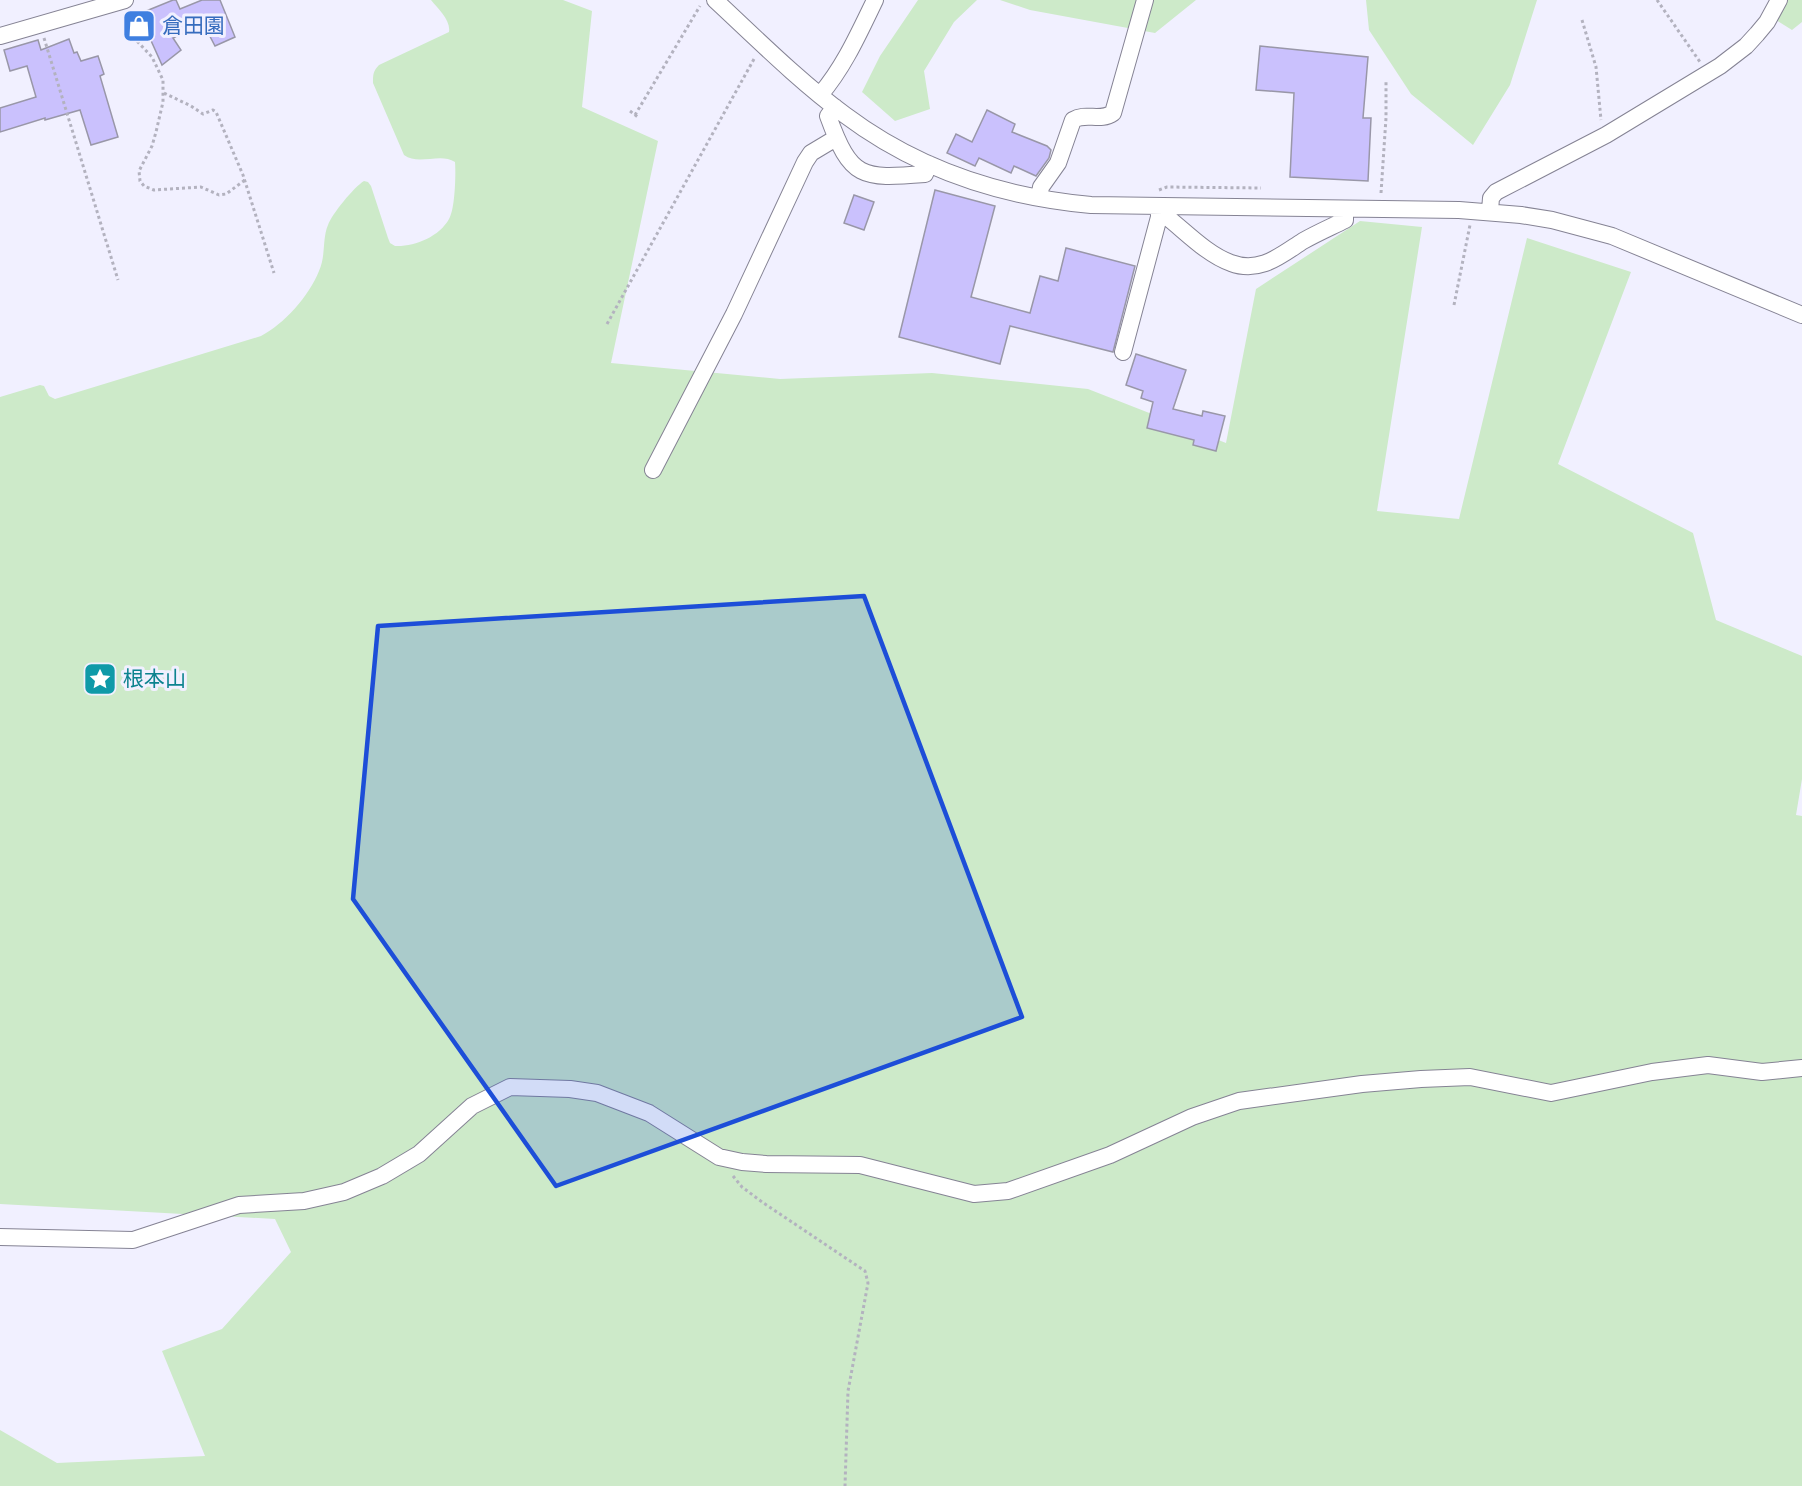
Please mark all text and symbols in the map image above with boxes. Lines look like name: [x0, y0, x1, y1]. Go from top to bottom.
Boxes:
shop icon: 倉田園: [121, 8, 157, 44]
place label: 倉田園: [162, 12, 225, 38]
place icon: 根本山: [82, 661, 118, 697]
place label: 根本山: [123, 665, 186, 691]

